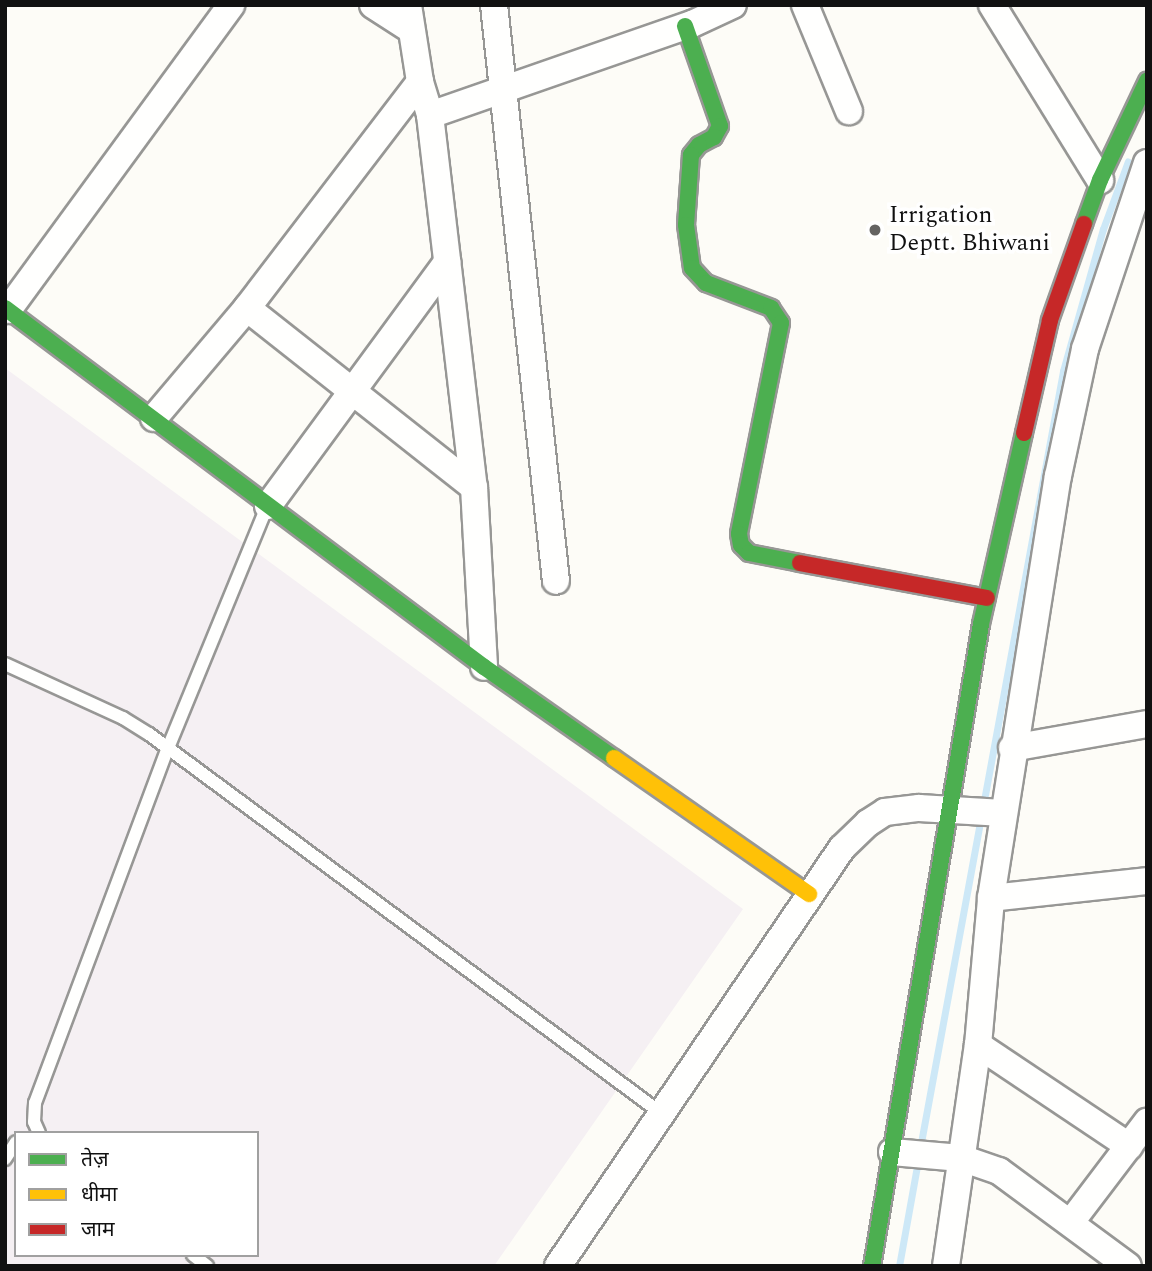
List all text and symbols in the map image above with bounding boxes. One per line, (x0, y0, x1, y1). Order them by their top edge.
place label: Irrigation Deptt. Bhiwani (889, 202, 1050, 258)
marker: Irrigation Deptt. Bhiwani (867, 222, 883, 238)
legend (14, 1131, 259, 1257)
text: तेज़ (81, 1144, 109, 1176)
text: धीमा (81, 1179, 117, 1211)
text: जाम (81, 1214, 115, 1246)

